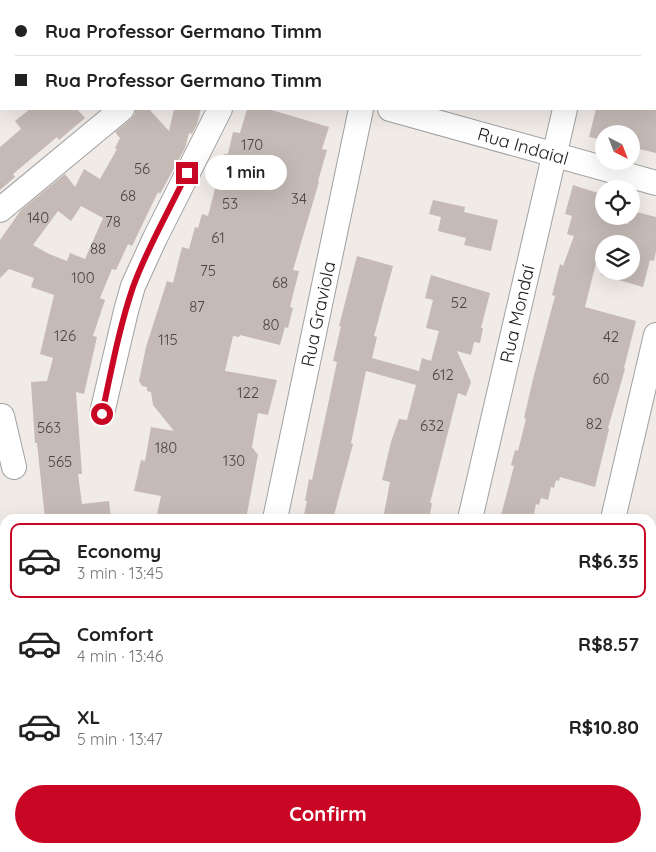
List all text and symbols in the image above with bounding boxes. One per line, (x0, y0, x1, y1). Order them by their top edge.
text: Rua Professor Germano Timm (45, 19, 322, 43)
text: Rua Professor Germano Timm (45, 68, 322, 92)
street label: Rua Indaial (475, 122, 571, 170)
north arrow (595, 125, 640, 170)
map controls (595, 125, 640, 280)
house number: 170 (241, 135, 263, 154)
callout: 1 min (204, 156, 287, 190)
house number: 56 (134, 159, 150, 178)
route end (176, 162, 198, 184)
text: 1 min (227, 162, 265, 182)
button: locate (595, 180, 640, 225)
house number: 68 (120, 186, 136, 205)
house number: 34 (291, 189, 307, 208)
house number: 53 (222, 194, 238, 213)
house number: 140 (27, 208, 49, 227)
house number: 78 (105, 212, 121, 231)
house number: 61 (211, 228, 225, 247)
button: layers (595, 235, 640, 280)
house number: 88 (90, 239, 106, 258)
street label: Rua Graviola (296, 259, 340, 369)
house number: 75 (200, 261, 216, 280)
street label: Rua Mondaí (495, 263, 539, 365)
house number: 100 (71, 268, 95, 287)
house number: 68 (272, 273, 288, 292)
house number: 52 (451, 293, 467, 312)
house number: 87 (189, 297, 205, 316)
house number: 80 (262, 315, 280, 334)
house number: 126 (54, 326, 76, 345)
house number: 42 (603, 327, 619, 346)
house number: 115 (158, 330, 178, 349)
house number: 612 (432, 365, 454, 384)
house number: 60 (593, 369, 610, 388)
house number: 122 (237, 383, 259, 402)
route start (91, 403, 113, 425)
house number: 82 (586, 414, 602, 433)
house number: 632 (420, 416, 444, 435)
house number: 563 (37, 418, 61, 437)
house number: 180 (155, 438, 177, 457)
house number: 130 (223, 451, 245, 470)
house number: 565 (48, 452, 72, 471)
icon: car (17, 538, 62, 583)
text: Economy (77, 539, 161, 563)
text: R$6.35 (578, 549, 639, 573)
text: 3 min · 13:45 (77, 563, 163, 583)
icon: car (17, 621, 62, 666)
text: Comfort (77, 622, 154, 646)
text: R$8.57 (578, 632, 639, 656)
text: 4 min · 13:46 (77, 646, 163, 666)
icon: car (17, 704, 62, 749)
text: XL (77, 705, 100, 729)
text: R$10.80 (569, 715, 639, 739)
text: 5 min · 13:47 (77, 729, 163, 749)
button: Confirm (15, 785, 641, 843)

